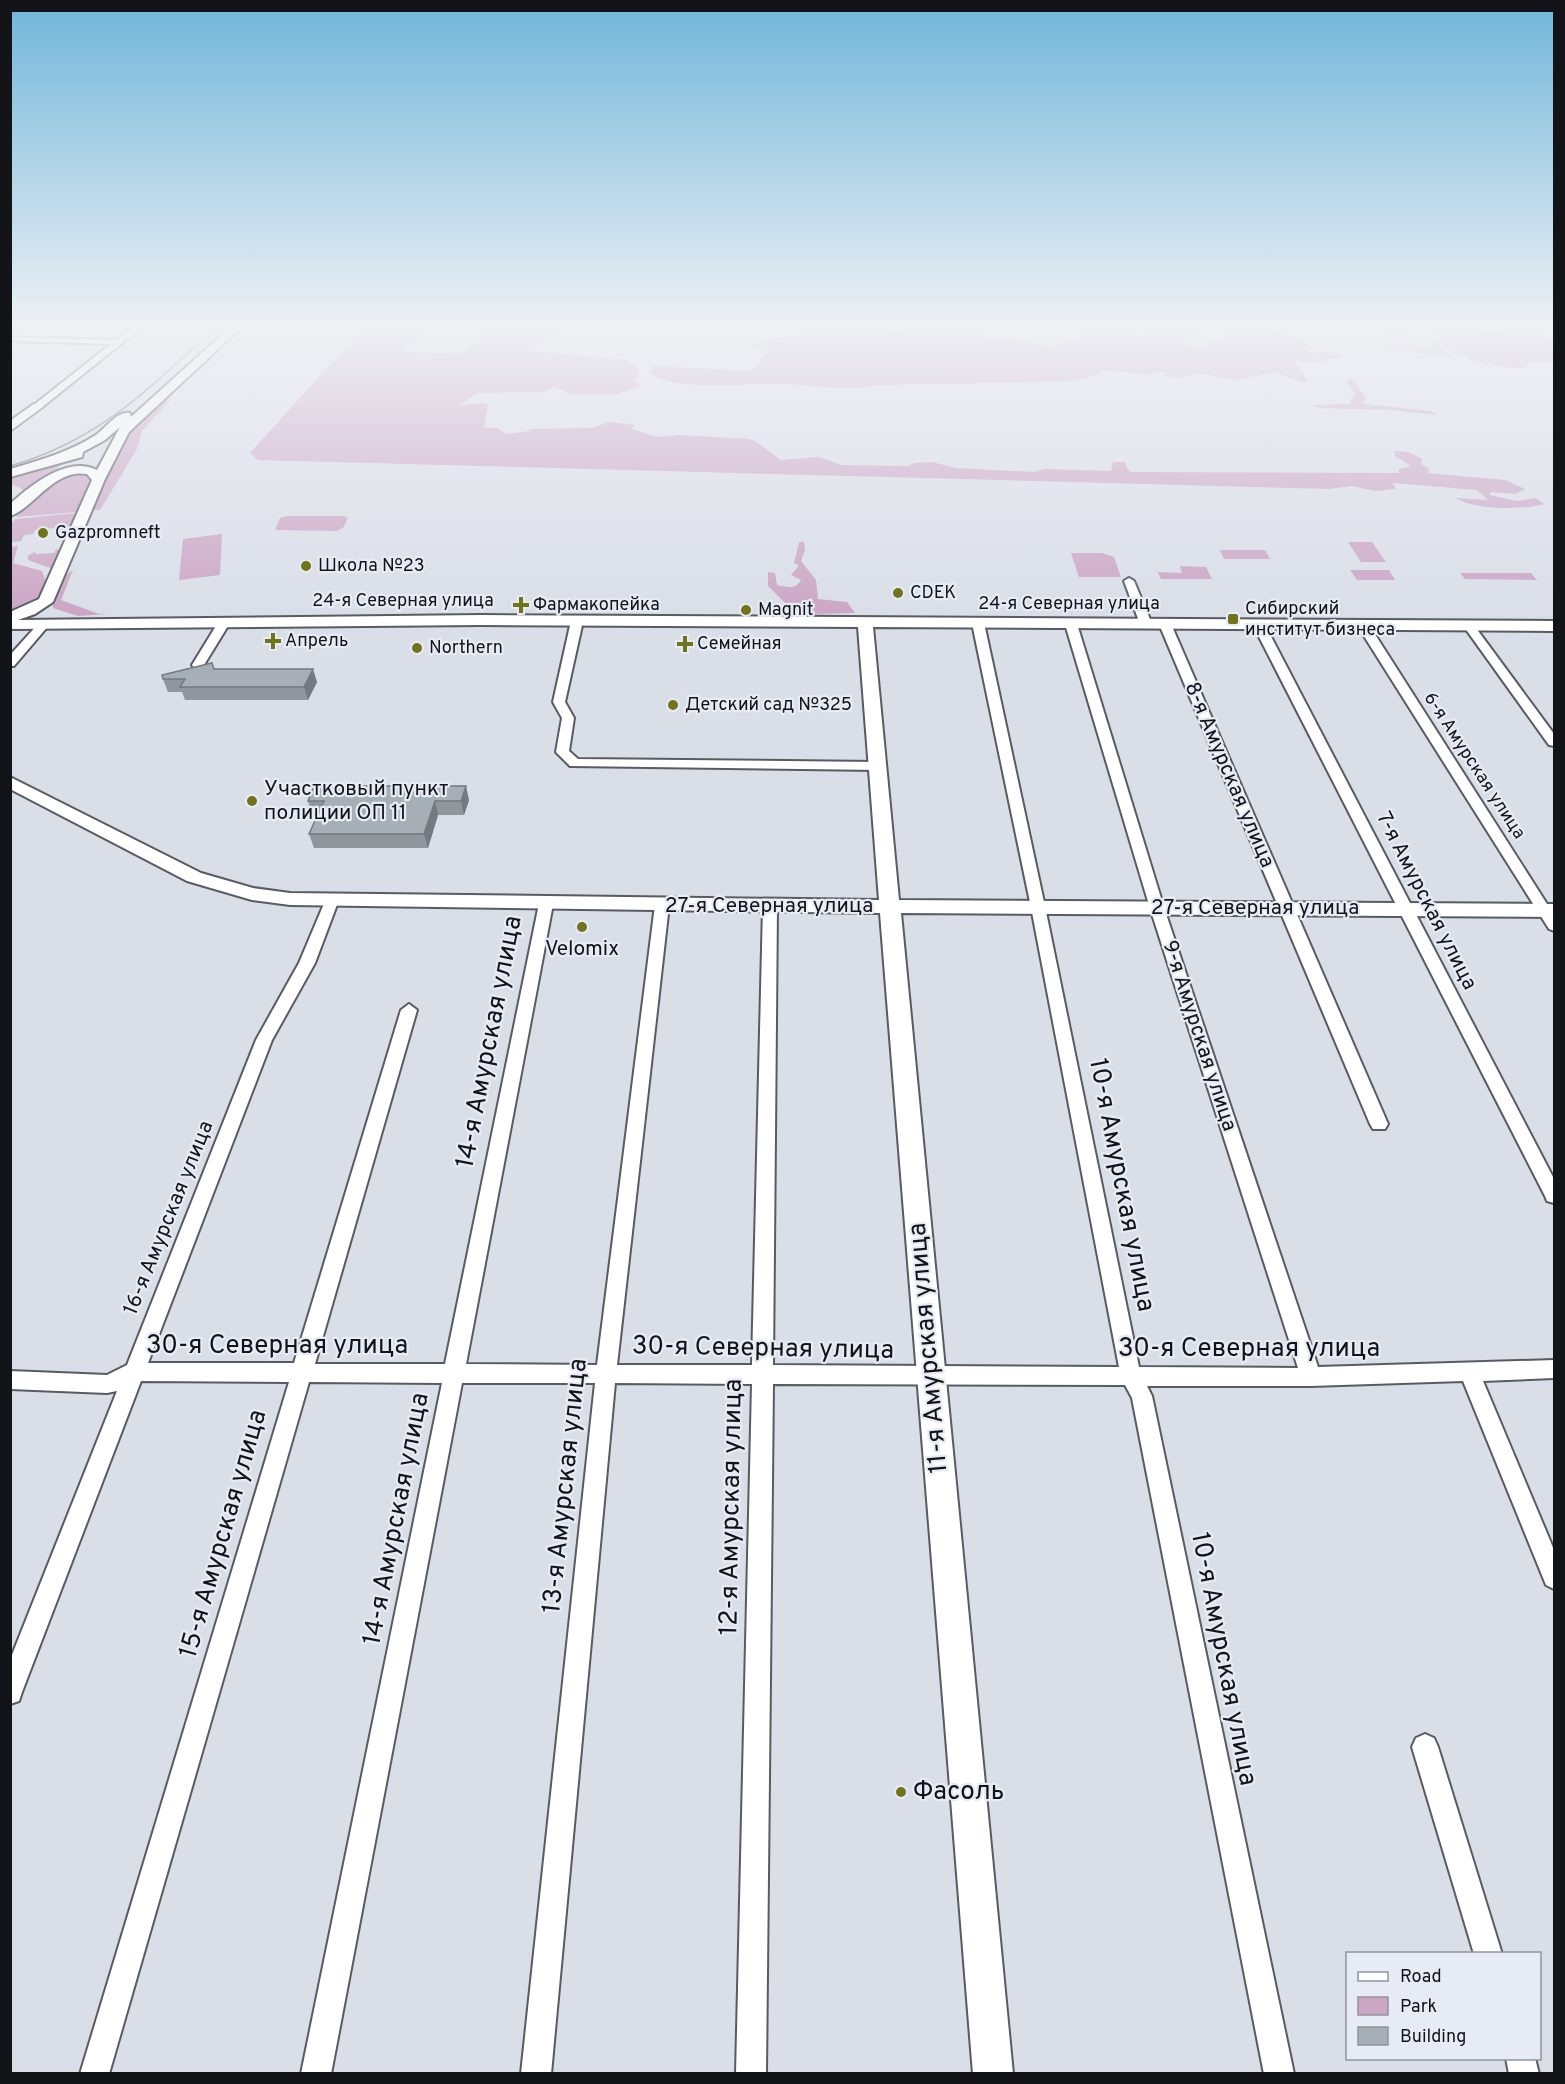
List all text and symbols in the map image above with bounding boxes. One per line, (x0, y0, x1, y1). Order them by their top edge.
place label: Gazpromneft (55, 522, 161, 545)
marker: Gazpromneft (36, 526, 50, 540)
place label: Школа №23 (318, 555, 425, 578)
marker: Школа №23 (299, 559, 313, 573)
place label: CDEK (910, 582, 956, 605)
marker: CDEK (891, 586, 905, 600)
street label: 24-я Северная улица (312, 590, 494, 613)
street label: 24-я Северная улица (978, 593, 1160, 616)
place label: Фармакопейка (533, 594, 660, 617)
marker: Фармакопейка (514, 598, 528, 612)
place label: Сибирский институт бизнеса (1245, 598, 1395, 642)
place label: Magnit (758, 599, 813, 622)
marker: Magnit (739, 603, 753, 617)
marker: Сибирский институт бизнеса (1226, 612, 1240, 626)
place label: Апрель (285, 630, 348, 653)
place label: Семейная (697, 633, 782, 656)
marker: Апрель (266, 634, 280, 648)
place label: Northern (429, 637, 503, 660)
marker: Семейная (678, 637, 692, 651)
marker: Northern (410, 641, 424, 655)
street label: 8-я Амурская улица (1178, 678, 1280, 872)
street label: 6-я Амурская улица (1418, 688, 1530, 844)
place label: Детский сад №325 (685, 694, 852, 717)
marker: Детский сад №325 (666, 698, 680, 712)
place label: Участковый пункт полиции ОП 11 (264, 776, 448, 827)
marker: Участковый пункт полиции ОП 11 (245, 794, 259, 808)
street label: 7-я Амурская улица (1369, 807, 1483, 995)
street label: 27-я Северная улица (665, 893, 873, 920)
street label: 27-я Северная улица (1151, 895, 1359, 922)
street label: 14-я Амурская улица (449, 913, 531, 1171)
marker: Velomix (575, 920, 589, 934)
place label: Velomix (545, 936, 619, 963)
street label: 9-я Амурская улица (1155, 937, 1243, 1135)
street label: 10-я Амурская улица (1080, 1056, 1162, 1314)
street label: 16-я Амурская улица (118, 1117, 220, 1319)
street label: 11-я Амурская улица (902, 1221, 956, 1475)
street label: 30-я Северная улица (146, 1330, 408, 1363)
street label: 30-я Северная улица (632, 1330, 894, 1368)
street label: 30-я Северная улица (1118, 1333, 1380, 1366)
street label: 13-я Амурская улица (536, 1357, 596, 1615)
street label: 12-я Амурская улица (713, 1378, 751, 1636)
street label: 14-я Амурская улица (356, 1390, 438, 1648)
street label: 15-я Амурская улица (173, 1406, 275, 1662)
street label: 10-я Амурская улица (1182, 1530, 1264, 1788)
place label: Фасоль (913, 1776, 1004, 1809)
marker: Фасоль (894, 1785, 908, 1799)
legend (1346, 1952, 1541, 2060)
text: Road (1400, 1966, 1442, 1989)
text: Park (1400, 1996, 1437, 2019)
text: Building (1400, 2026, 1466, 2049)

